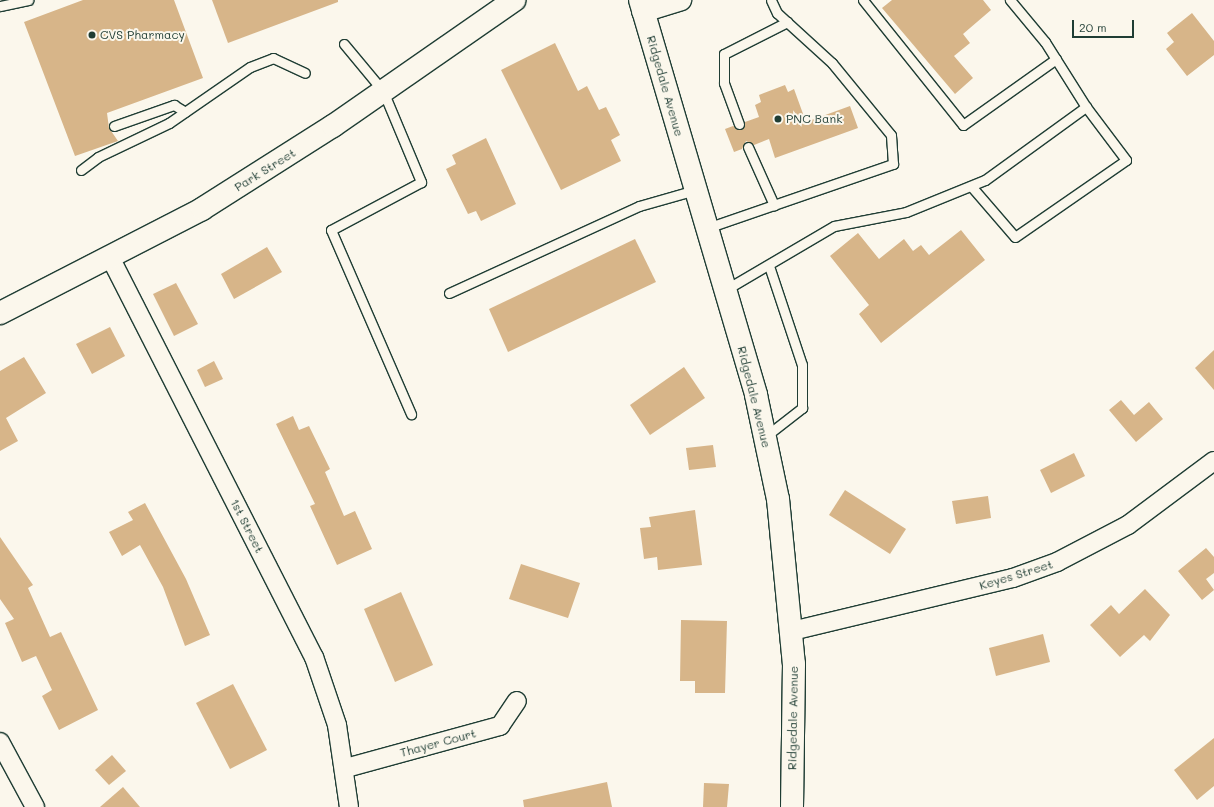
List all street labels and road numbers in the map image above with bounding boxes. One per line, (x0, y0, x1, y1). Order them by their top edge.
street label: Ridgedale Avenue (644, 34, 686, 138)
street label: Park Street (232, 146, 298, 194)
street label: Ridgedale Avenue (734, 345, 774, 449)
street label: 1st Street (227, 497, 267, 555)
street label: Keyes Street (977, 557, 1055, 593)
street label: Ridgedale Avenue (785, 666, 801, 770)
street label: Thayer Court (398, 726, 478, 760)

